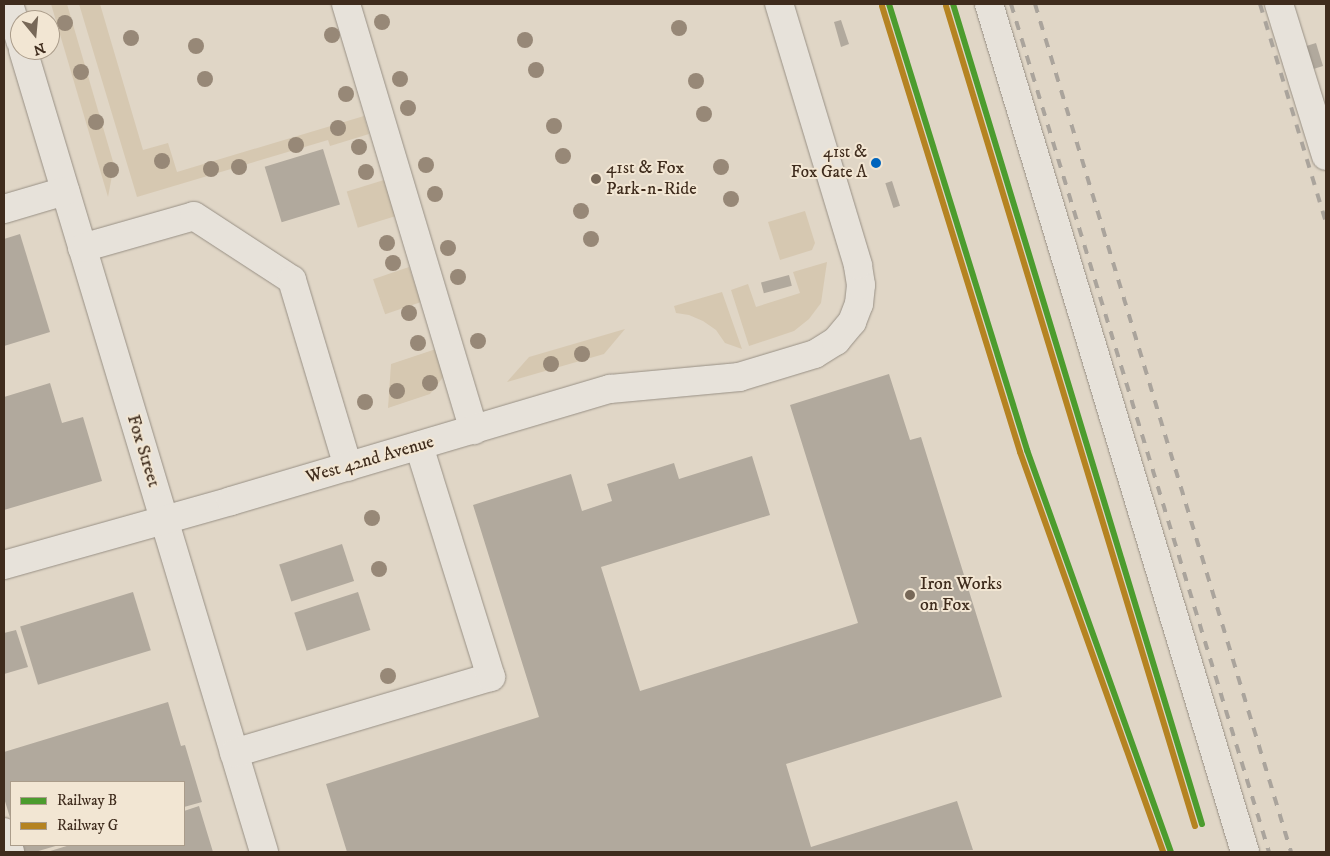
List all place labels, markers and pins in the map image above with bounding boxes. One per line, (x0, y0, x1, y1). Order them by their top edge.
place label: 41st & Fox Gate A (791, 143, 867, 183)
place label: 41st & Fox Park-n-Ride (606, 158, 697, 200)
marker: 41st & Fox Gate A (871, 158, 881, 168)
marker: 41st & Fox Park-n-Ride (590, 173, 602, 185)
place label: Iron Works on Fox (920, 574, 1002, 616)
marker: Iron Works on Fox (904, 589, 916, 601)

